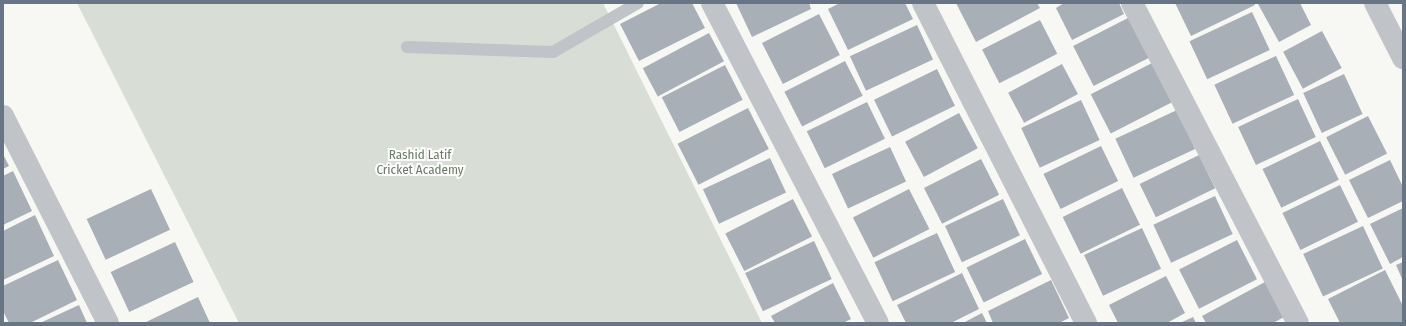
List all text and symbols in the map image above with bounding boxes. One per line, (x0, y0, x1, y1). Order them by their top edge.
park label: Rashid Latif Cricket Academy (376, 148, 464, 179)

